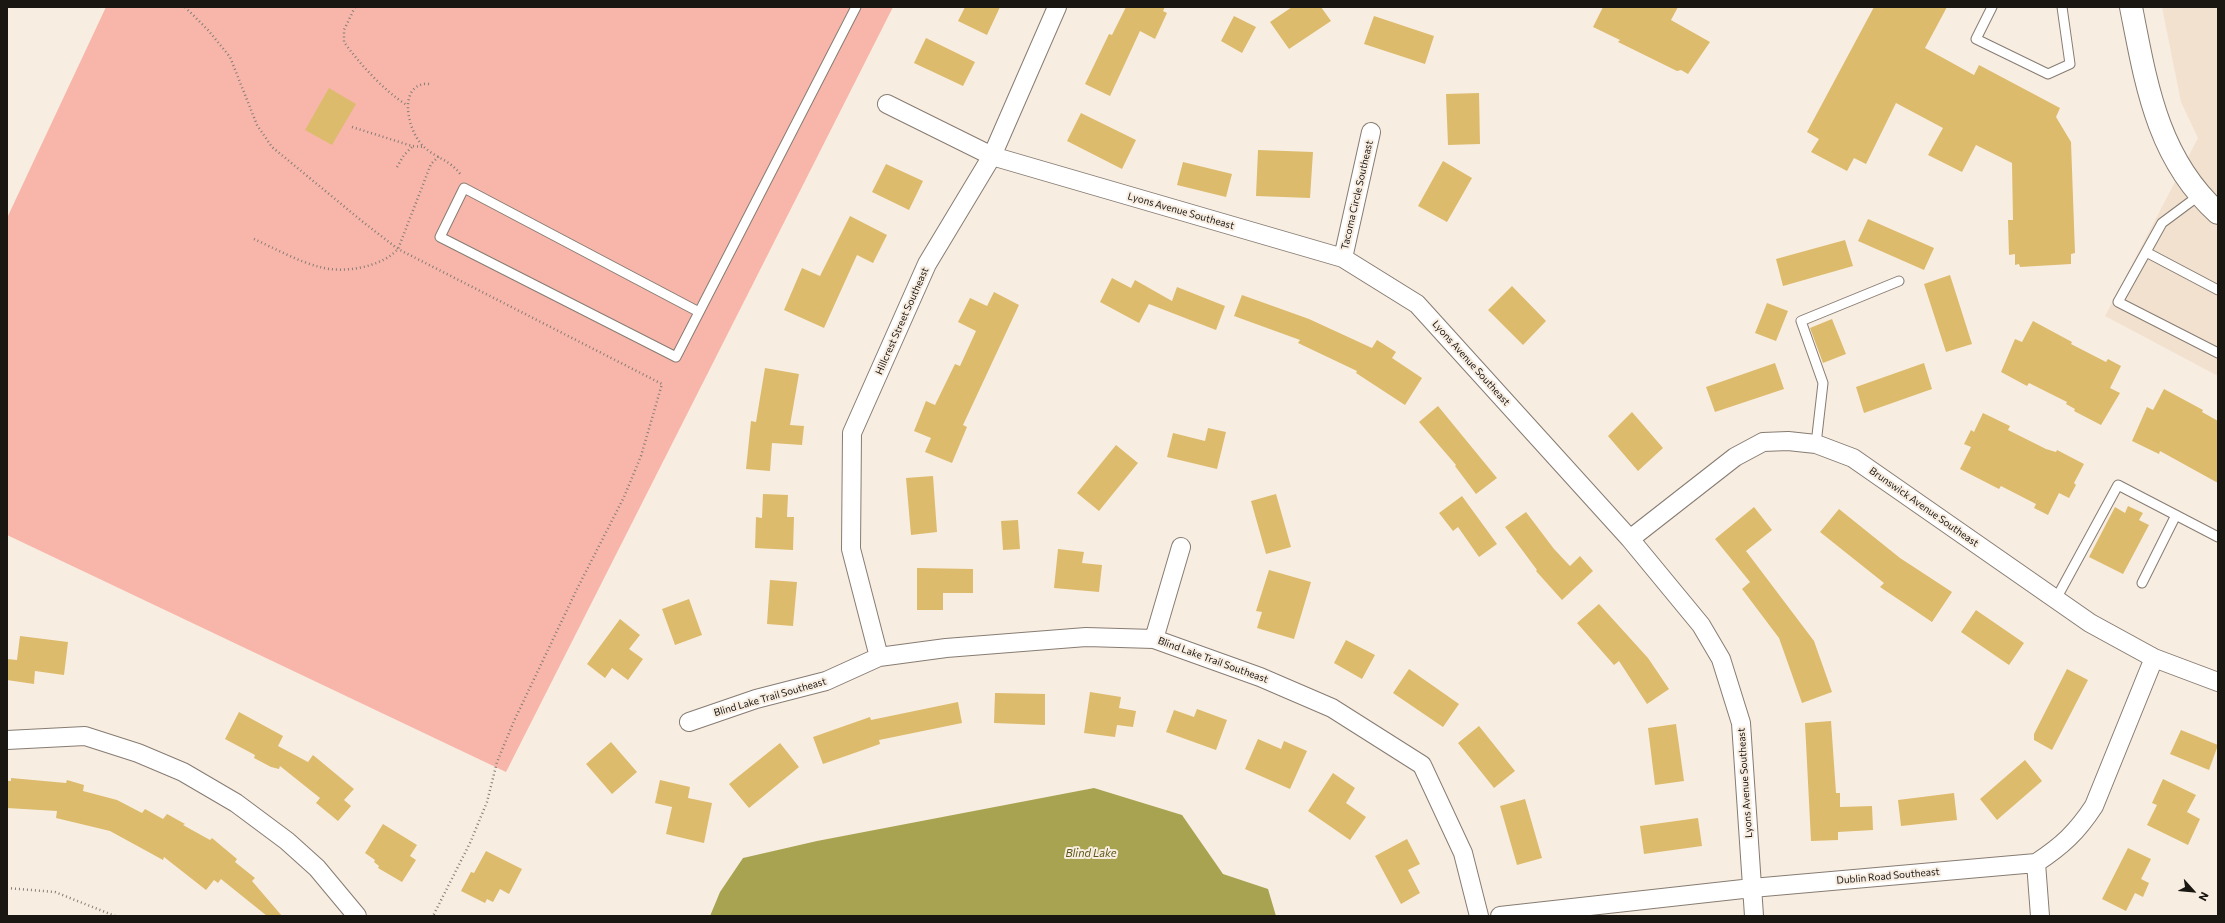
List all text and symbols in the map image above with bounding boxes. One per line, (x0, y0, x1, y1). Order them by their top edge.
street label: Tacoma Circle Southeast (1339, 139, 1375, 251)
street label: Lyons Avenue Southeast (1126, 190, 1236, 232)
street label: Hillcrest Street Southeast (873, 265, 931, 377)
street label: Lyons Avenue Southeast (1430, 318, 1512, 408)
street label: Brunswick Avenue Southeast (1867, 465, 1981, 549)
street label: Blind Lake Trail Southeast (1156, 634, 1270, 686)
street label: Blind Lake Trail Southeast (712, 675, 828, 719)
street label: Lyons Avenue Southeast (1735, 728, 1755, 838)
water label: Blind Lake (1065, 846, 1117, 860)
street label: Dublin Road Southeast (1836, 866, 1940, 886)
north arrow (2173, 871, 2213, 911)
text: N (2196, 890, 2212, 903)

